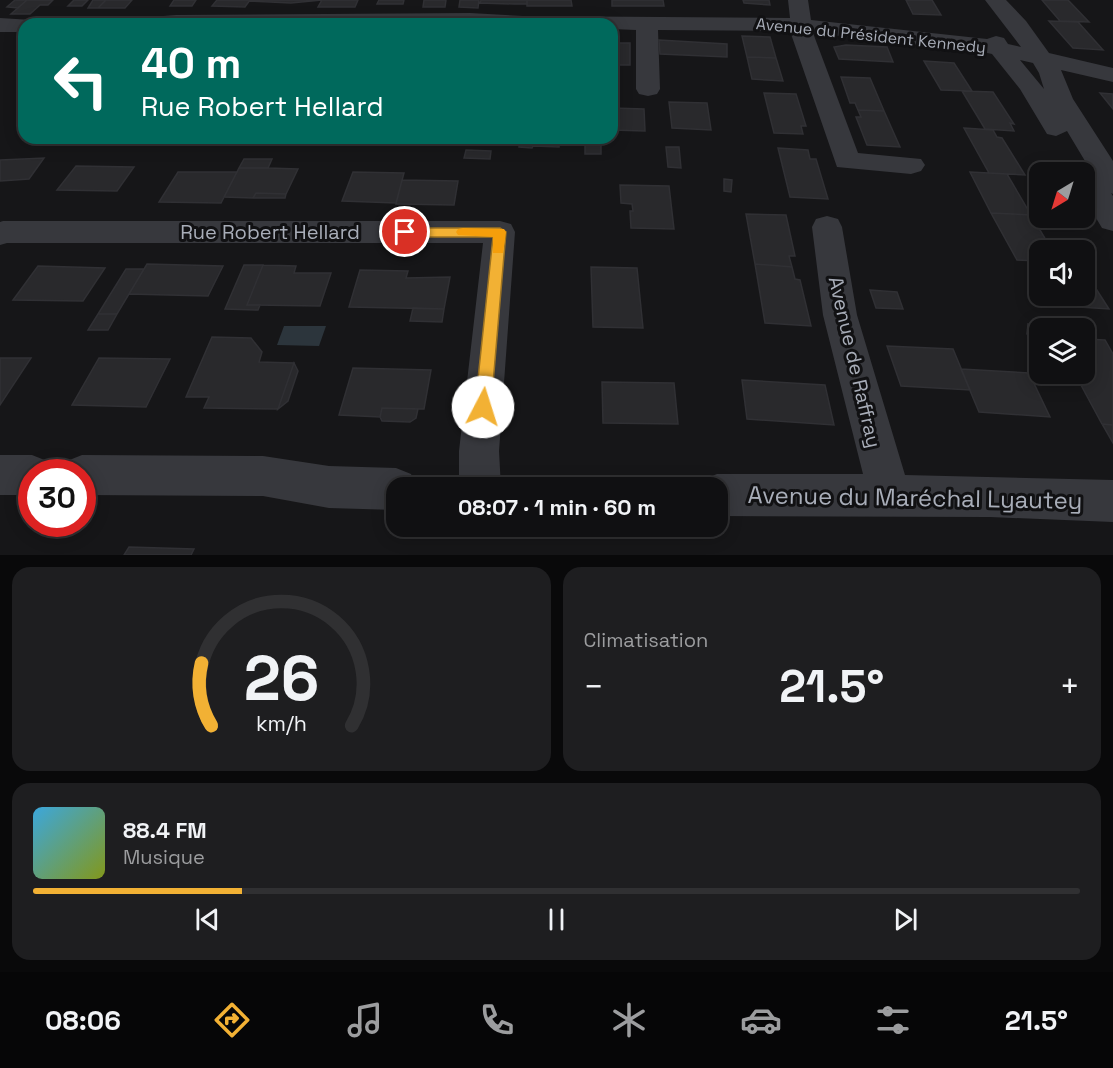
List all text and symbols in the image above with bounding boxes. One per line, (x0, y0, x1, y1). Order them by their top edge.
street label: Avenue du Président Kennedy (755, 13, 987, 58)
text: 40 m (141, 37, 241, 90)
icon: left (42, 42, 120, 120)
text: Rue Robert Hellard (141, 89, 384, 124)
north arrow (1029, 162, 1095, 228)
map controls (1029, 162, 1095, 384)
pin (379, 206, 430, 257)
icon: arrive (388, 215, 421, 248)
street label: Rue Robert Hellard (180, 219, 360, 245)
button: sound (1029, 240, 1095, 306)
street label: Avenue de Raffray (823, 274, 887, 450)
button: layers (1029, 318, 1095, 384)
position arrow (451, 375, 515, 439)
speed limit sign: 30 (18, 459, 96, 537)
street label: Avenue du Maréchal Lyautey (747, 479, 1083, 516)
text: 08:07 · 1 min · 60 m (458, 493, 656, 521)
text: Climatisation (584, 627, 708, 653)
text: 26 (243, 639, 319, 718)
text: 21.5° (779, 658, 884, 715)
text: − (584, 666, 604, 708)
text: + (1060, 666, 1080, 708)
text: km/h (256, 710, 307, 737)
text: 88.4 FM (123, 816, 207, 844)
text: Musique (123, 844, 205, 870)
icon: previous (191, 903, 224, 936)
icon: pause (540, 903, 573, 936)
icon: next (889, 903, 922, 936)
icon: directions (211, 999, 253, 1041)
icon: music (344, 999, 386, 1041)
icon: phone (476, 999, 518, 1041)
icon: climate (608, 999, 650, 1041)
icon: car (740, 999, 782, 1041)
icon: filters (872, 999, 914, 1041)
text: 08:06 (45, 1003, 121, 1038)
text: 21.5° (1005, 1003, 1068, 1038)

